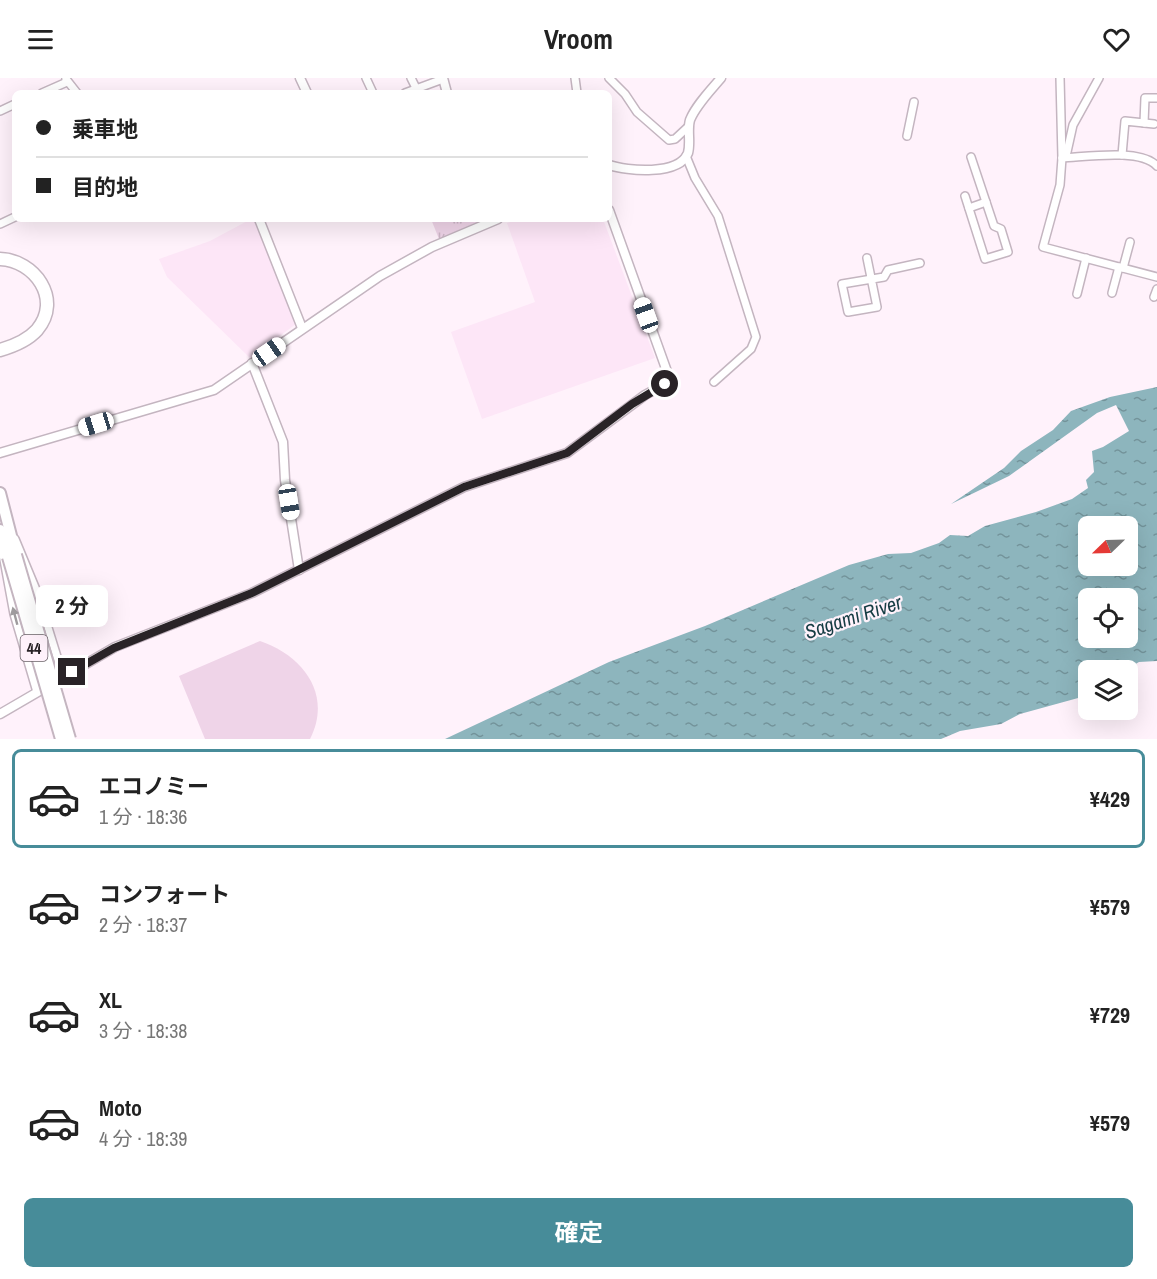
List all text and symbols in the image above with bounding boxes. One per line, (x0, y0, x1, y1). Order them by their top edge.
text: Vroom (544, 21, 613, 57)
icon: menu (24, 23, 57, 56)
icon: heart (1100, 23, 1133, 56)
text: 乗車地 (72, 114, 138, 144)
text: 目的地 (72, 172, 138, 202)
car (631, 295, 661, 335)
car (249, 334, 289, 370)
route start (651, 370, 678, 397)
car (76, 410, 116, 438)
car (277, 483, 301, 521)
north arrow (1078, 516, 1138, 576)
map controls (1078, 516, 1138, 720)
callout: 2 分 (36, 585, 108, 627)
water label: Sagami River (801, 588, 905, 645)
button: locate (1078, 588, 1138, 648)
text: 2 分 (55, 592, 89, 619)
one-way arrow (10, 606, 19, 624)
road number: 44 (20, 635, 48, 661)
route end (58, 658, 85, 685)
button: layers (1078, 660, 1138, 720)
text: エコノミー (99, 771, 209, 801)
icon: car (27, 772, 81, 826)
text: ¥429 (1090, 784, 1130, 814)
text: 1 分 · 18:36 (99, 803, 187, 830)
text: コンフォート (99, 879, 230, 909)
icon: car (27, 880, 81, 934)
text: ¥579 (1090, 892, 1130, 922)
text: 2 分 · 18:37 (99, 911, 187, 938)
text: XL (99, 985, 122, 1015)
icon: car (27, 988, 81, 1042)
text: ¥729 (1090, 1000, 1130, 1030)
text: 3 分 · 18:38 (99, 1017, 187, 1044)
text: Moto (99, 1093, 142, 1123)
icon: car (27, 1096, 81, 1150)
text: ¥579 (1090, 1108, 1130, 1138)
text: 4 分 · 18:39 (99, 1125, 187, 1152)
button: 確定 (24, 1198, 1133, 1267)

